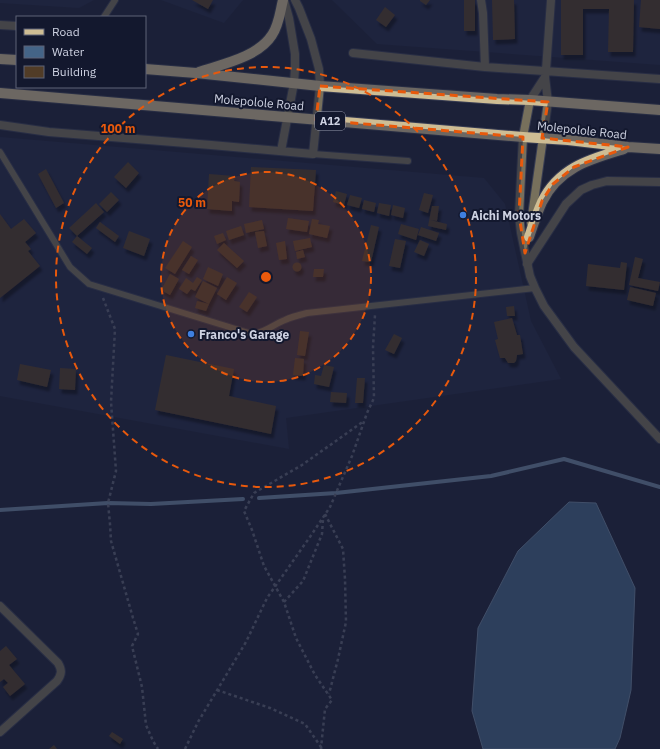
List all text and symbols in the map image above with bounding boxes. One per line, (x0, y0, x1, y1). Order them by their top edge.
legend (16, 16, 146, 88)
text: Road (52, 24, 80, 39)
text: Water (52, 44, 85, 59)
text: Building (52, 64, 97, 79)
street label: Molepolole Road (213, 91, 305, 113)
road number: A12 (315, 112, 345, 130)
street label: Molepolole Road (536, 118, 628, 142)
text: 100 m (100, 121, 136, 136)
text: 50 m (178, 195, 206, 210)
place label: Aichi Motors (471, 208, 541, 223)
marker: Aichi Motors (458, 210, 468, 220)
centre of rings (259, 270, 273, 284)
place label: Franco's Garage (199, 327, 290, 342)
marker: Franco's Garage (186, 329, 196, 339)

